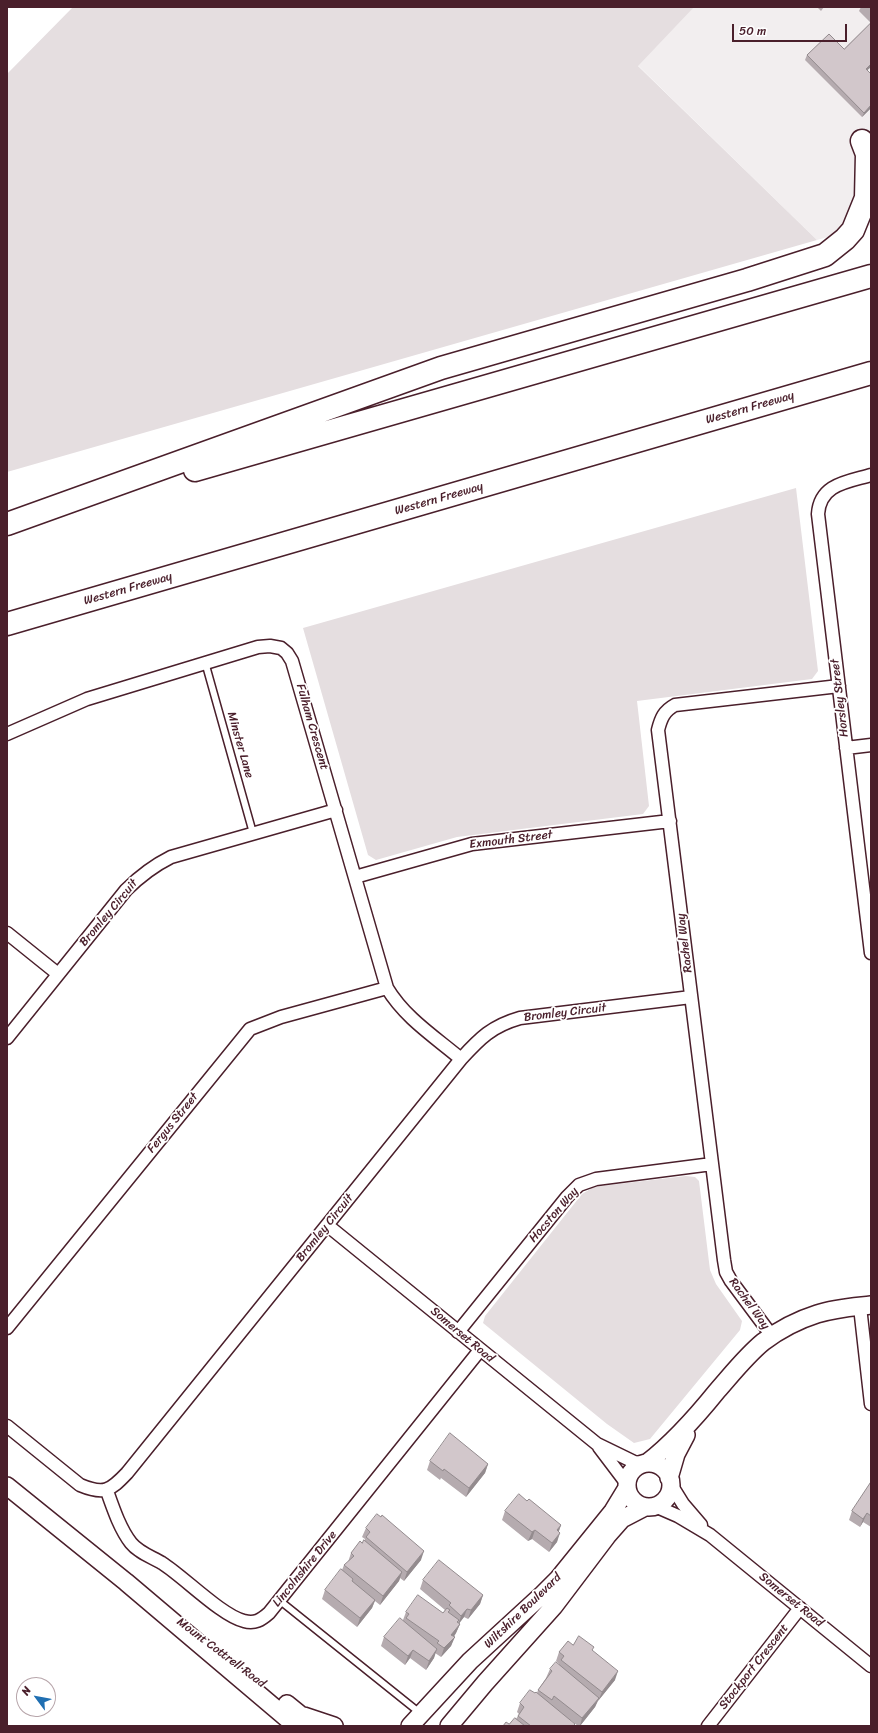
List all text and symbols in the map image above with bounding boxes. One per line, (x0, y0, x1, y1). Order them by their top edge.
scale bar (734, 16, 849, 42)
text: 50 m (739, 20, 766, 42)
street label: Western Freeway (704, 389, 796, 427)
street label: Western Freeway (393, 480, 485, 518)
street label: Western Freeway (82, 570, 174, 608)
street label: Horsley Street (828, 658, 852, 738)
street label: Fulham Crescent (293, 682, 331, 772)
street label: Minster Lane (224, 710, 256, 780)
street label: Exmouth Street (469, 828, 553, 852)
street label: Bromley Circuit (77, 877, 141, 949)
street label: Rachel Way (674, 912, 696, 974)
street label: Bromley Circuit (523, 1001, 607, 1025)
street label: Fergus Street (144, 1090, 202, 1156)
street label: Hocston Way (526, 1185, 582, 1245)
street label: Bromley Circuit (293, 1191, 357, 1265)
street label: Rachel Way (726, 1276, 772, 1332)
street label: Somerset Road (427, 1304, 497, 1366)
street label: Lincolnshire Drive (270, 1528, 340, 1610)
street label: Wiltshire Boulevard (481, 1570, 565, 1652)
street label: Somerset Road (756, 1570, 826, 1630)
street label: Mount Cottrell Road (174, 1615, 268, 1691)
street label: Stockport Crescent (716, 1621, 792, 1713)
north arrow (16, 1677, 56, 1717)
text: N (16, 1683, 36, 1699)

